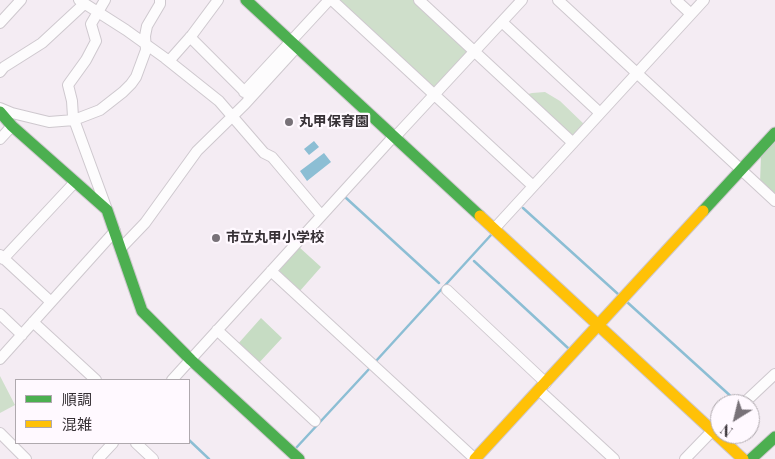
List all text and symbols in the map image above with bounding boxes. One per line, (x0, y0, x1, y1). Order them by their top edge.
place label: 丸甲保育園 (299, 114, 369, 130)
marker: 丸甲保育園 (283, 116, 295, 128)
place label: 市立丸甲小学校 (226, 230, 324, 246)
marker: 市立丸甲小学校 (210, 232, 222, 244)
legend (15, 379, 190, 444)
text: 順調 (62, 389, 92, 409)
north arrow (710, 394, 760, 444)
text: 混雑 (62, 414, 92, 434)
text: N (717, 420, 736, 441)

